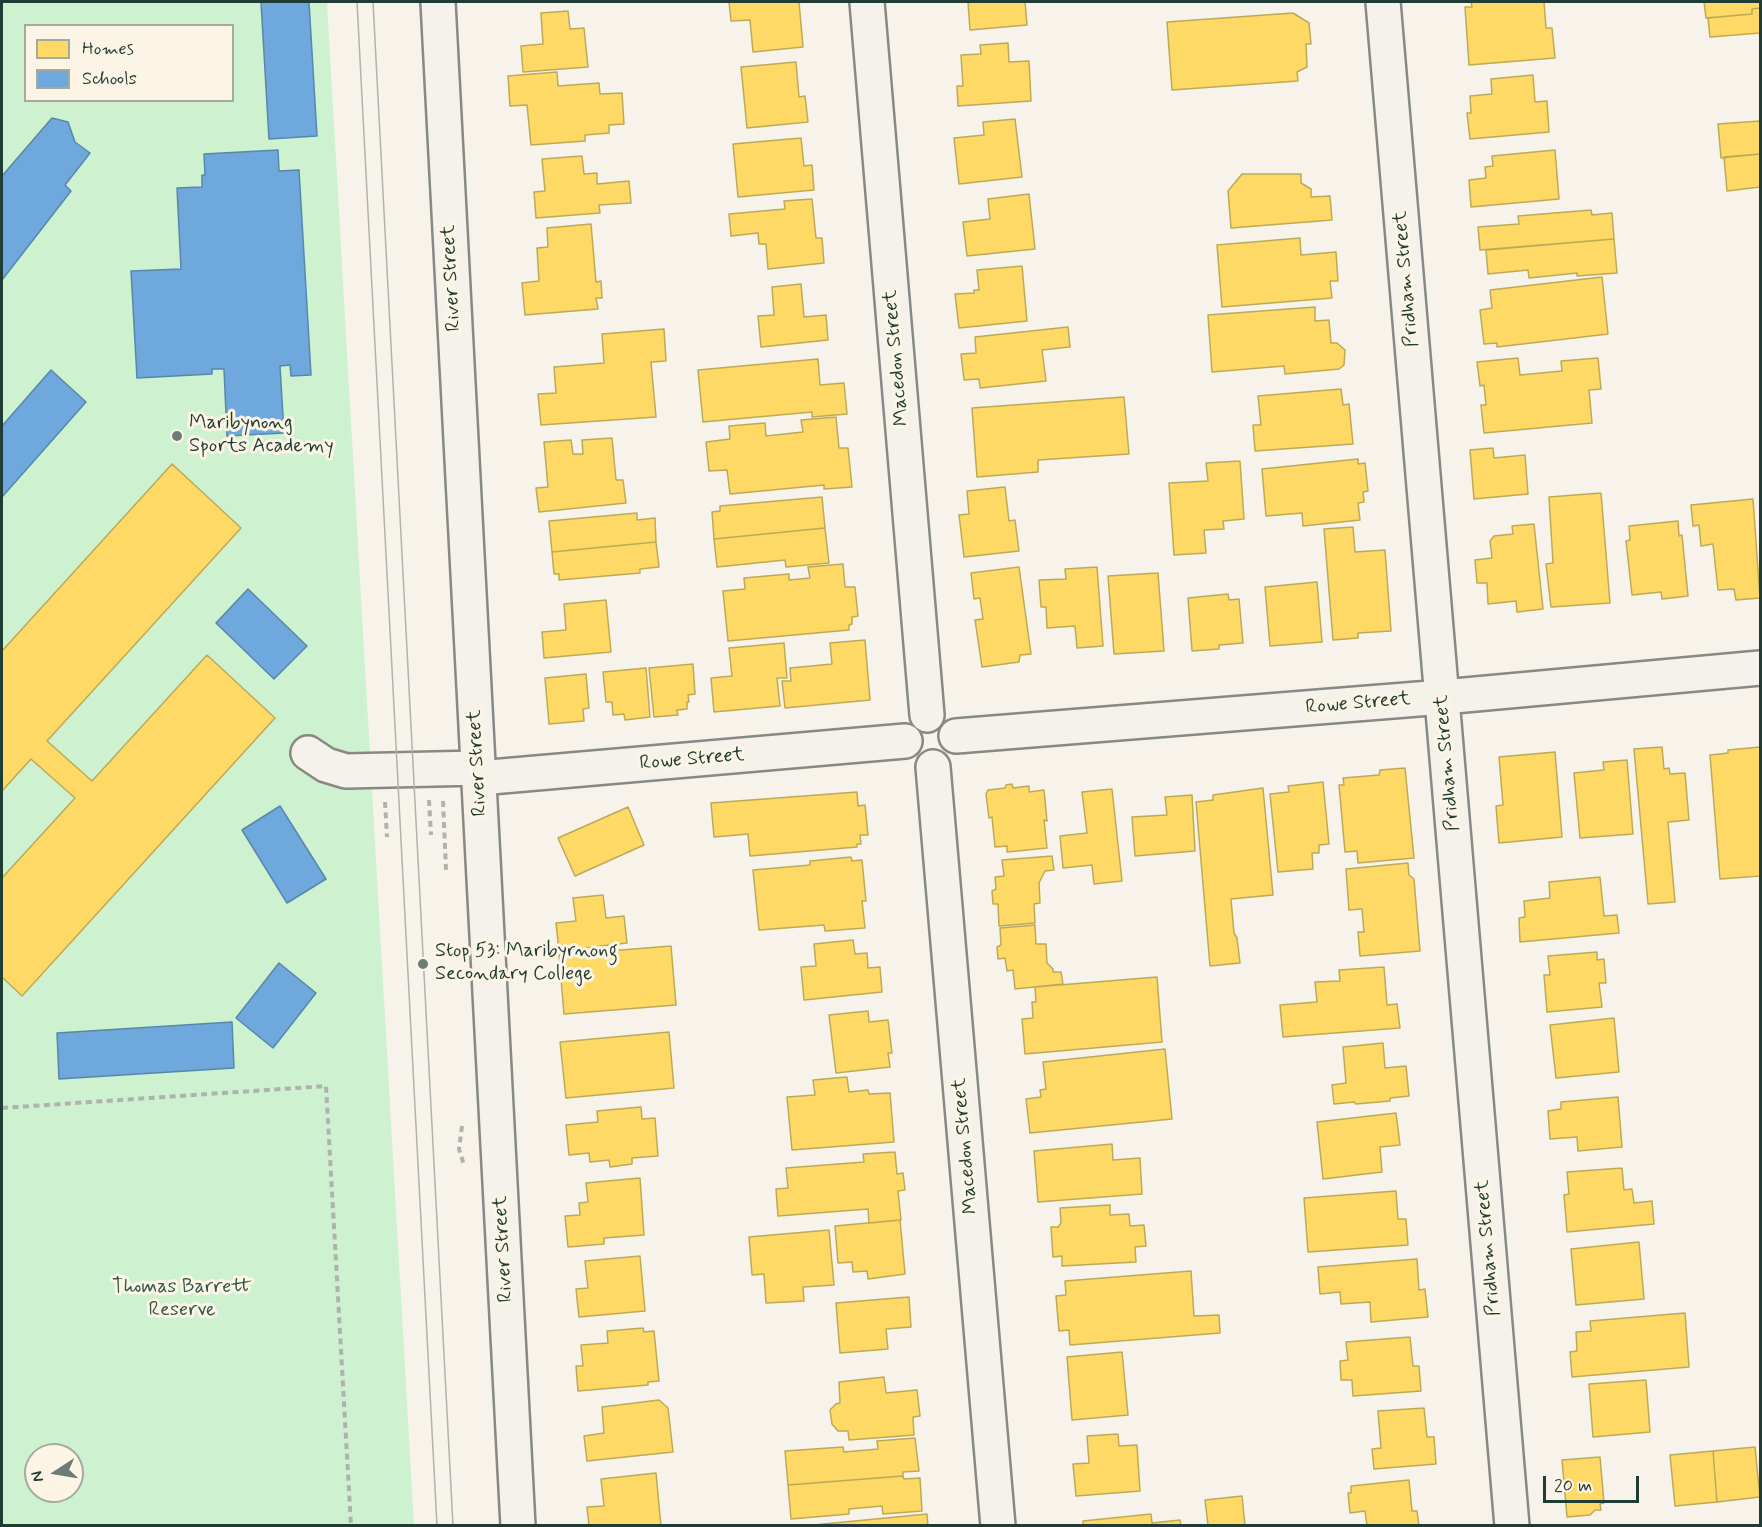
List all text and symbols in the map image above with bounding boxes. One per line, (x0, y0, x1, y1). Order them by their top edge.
legend (24, 24, 234, 102)
text: Homes (82, 37, 134, 61)
text: Schools (82, 67, 137, 91)
street label: Pridham Street (1389, 210, 1425, 348)
street label: River Street (437, 224, 467, 332)
street label: Macedon Street (879, 289, 915, 427)
place label: Maribynong Sports Academy (189, 412, 334, 459)
marker: Maribynong Sports Academy (170, 429, 184, 443)
street label: Rowe Street (1305, 687, 1411, 721)
street label: Pridham Street (1430, 694, 1466, 832)
street label: River Street (463, 709, 493, 817)
street label: Rowe Street (639, 743, 745, 777)
place label: Stop 53: Maribyrnong Secondary College (435, 940, 618, 987)
marker: Stop 53: Maribyrnong Secondary College (416, 957, 430, 971)
street label: Macedon Street (948, 1077, 984, 1215)
street label: Pridham Street (1471, 1179, 1507, 1317)
street label: River Street (489, 1195, 519, 1303)
park label: Thomas Barrett Reserve (112, 1276, 252, 1323)
north arrow (24, 1443, 84, 1503)
scale bar (1546, 1464, 1642, 1502)
text: N (26, 1469, 49, 1484)
text: 20 m (1554, 1474, 1592, 1498)

